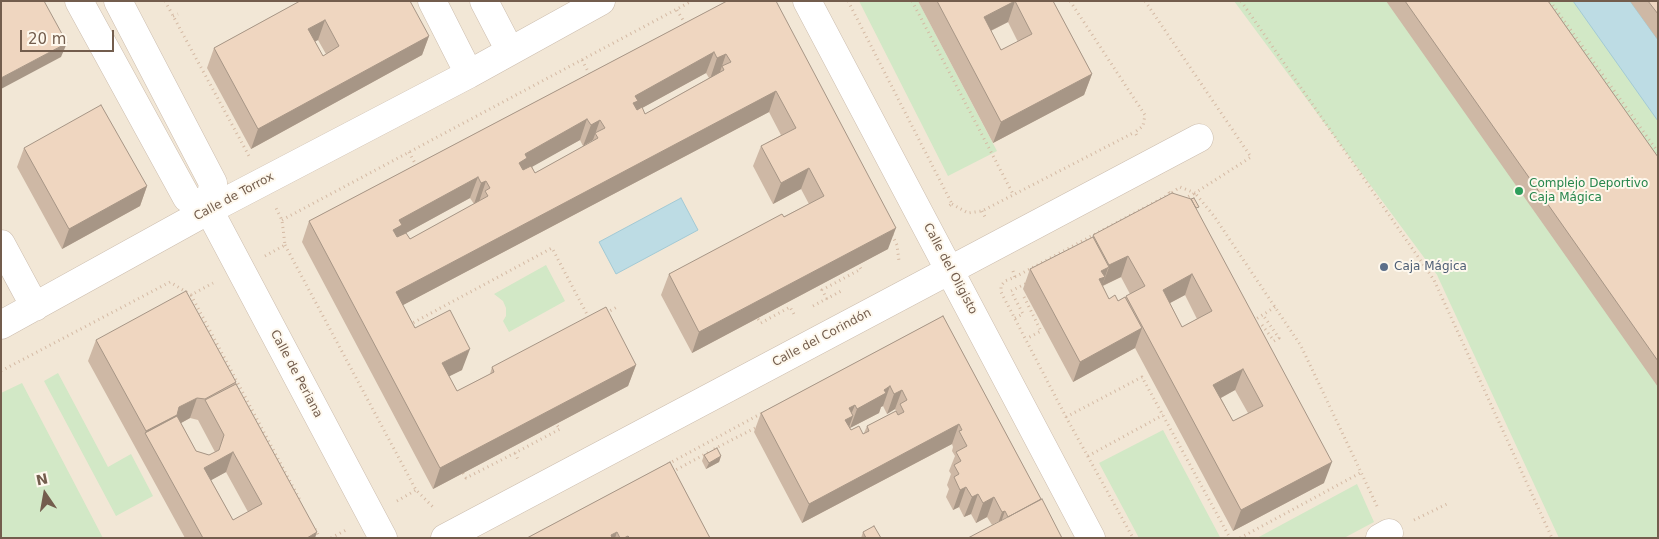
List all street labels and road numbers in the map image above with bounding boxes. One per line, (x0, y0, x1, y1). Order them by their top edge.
street label: Calle de Torrox (192, 170, 276, 224)
street label: Calle del Oligisto (920, 221, 980, 317)
street label: Calle del Corindón (770, 306, 874, 370)
street label: Calle de Periana (267, 328, 325, 420)

